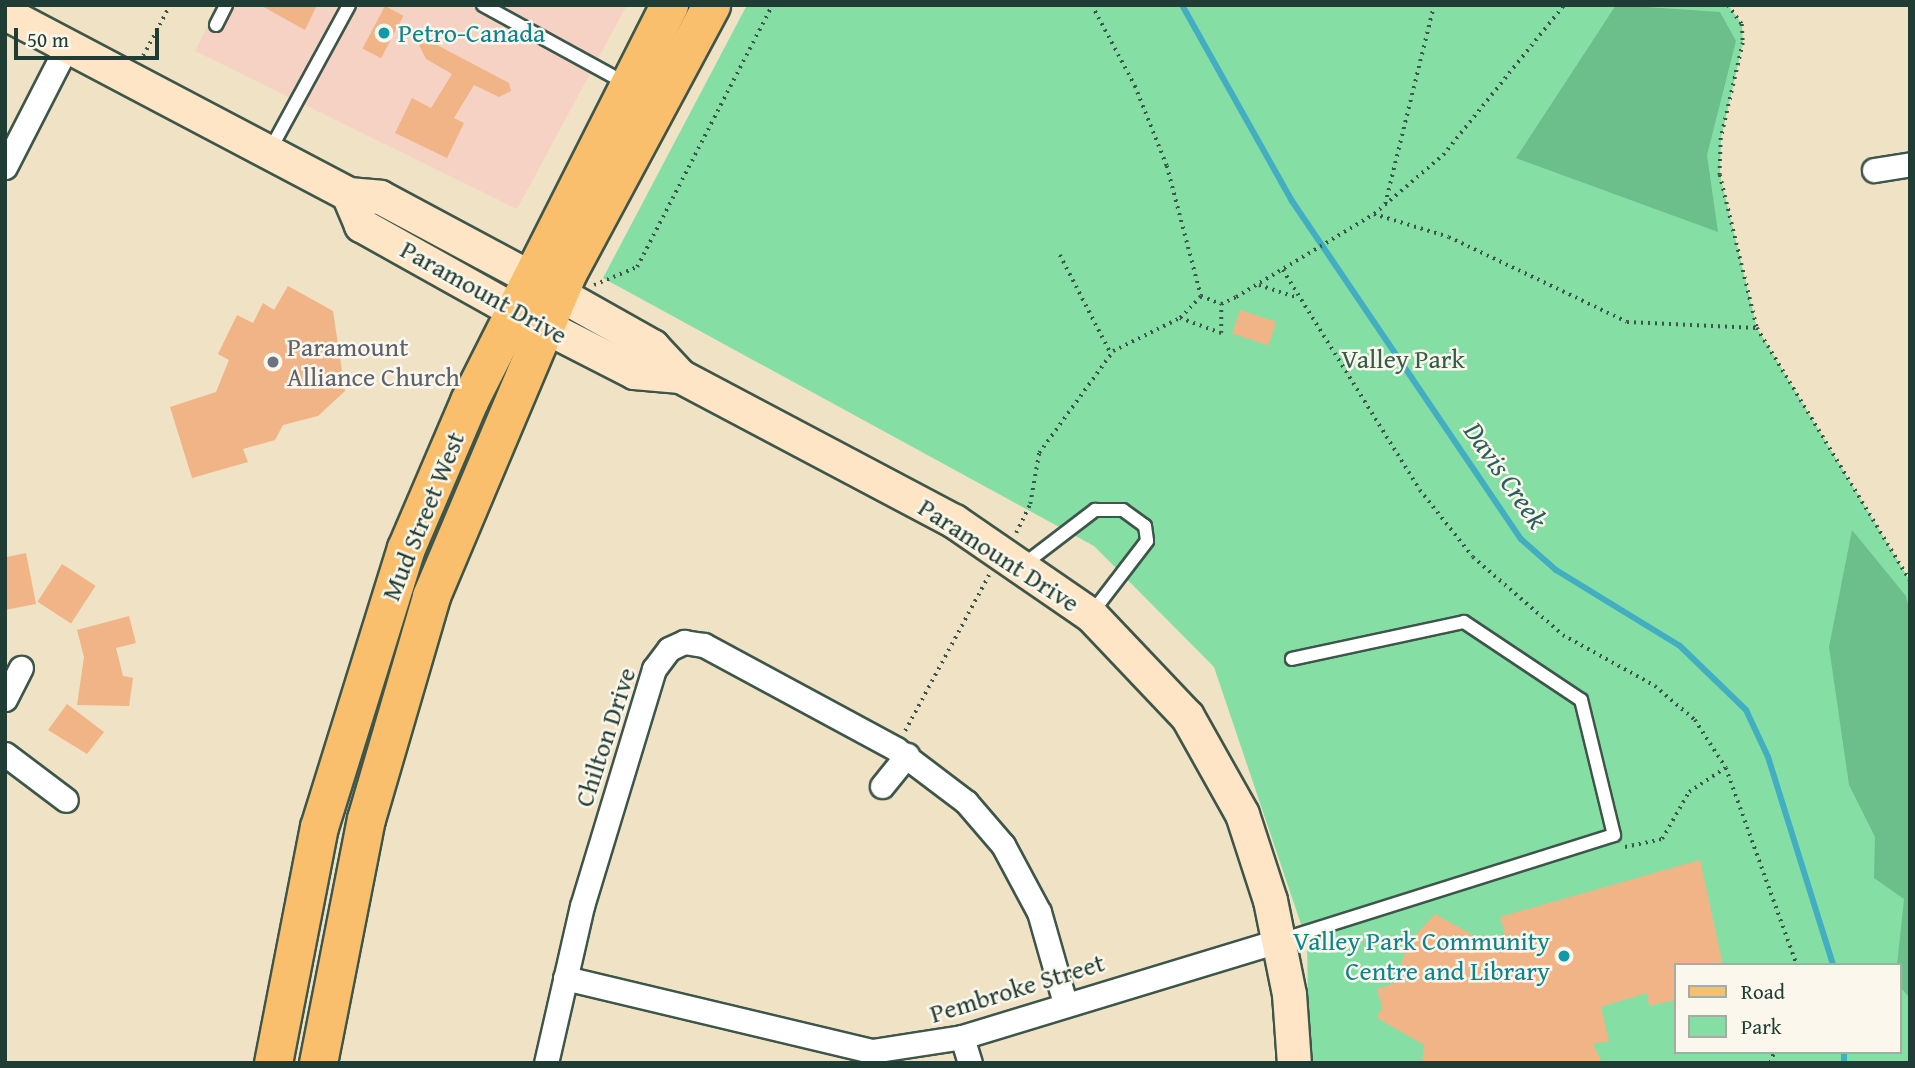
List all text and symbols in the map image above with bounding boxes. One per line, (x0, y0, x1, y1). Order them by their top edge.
scale bar (18, 14, 163, 58)
place label: Petro-Canada (398, 17, 545, 49)
text: 50 m (27, 24, 69, 55)
marker: Petro-Canada (376, 25, 392, 41)
street label: Paramount Drive (395, 233, 573, 351)
place label: Paramount Alliance Church (287, 331, 460, 392)
park label: Valley Park (1341, 343, 1465, 375)
marker: Paramount Alliance Church (265, 354, 281, 370)
water label: Davis Creek (1457, 415, 1555, 535)
street label: Mud Street West (375, 427, 471, 605)
street label: Paramount Drive (913, 491, 1085, 619)
street label: Chilton Drive (568, 663, 642, 811)
place label: Valley Park Community Centre and Library (1293, 925, 1550, 986)
street label: Pembroke Street (926, 947, 1108, 1029)
marker: Valley Park Community Centre and Library (1556, 948, 1572, 964)
legend (1674, 963, 1901, 1054)
text: Road (1741, 976, 1785, 1007)
text: Park (1741, 1011, 1782, 1042)

